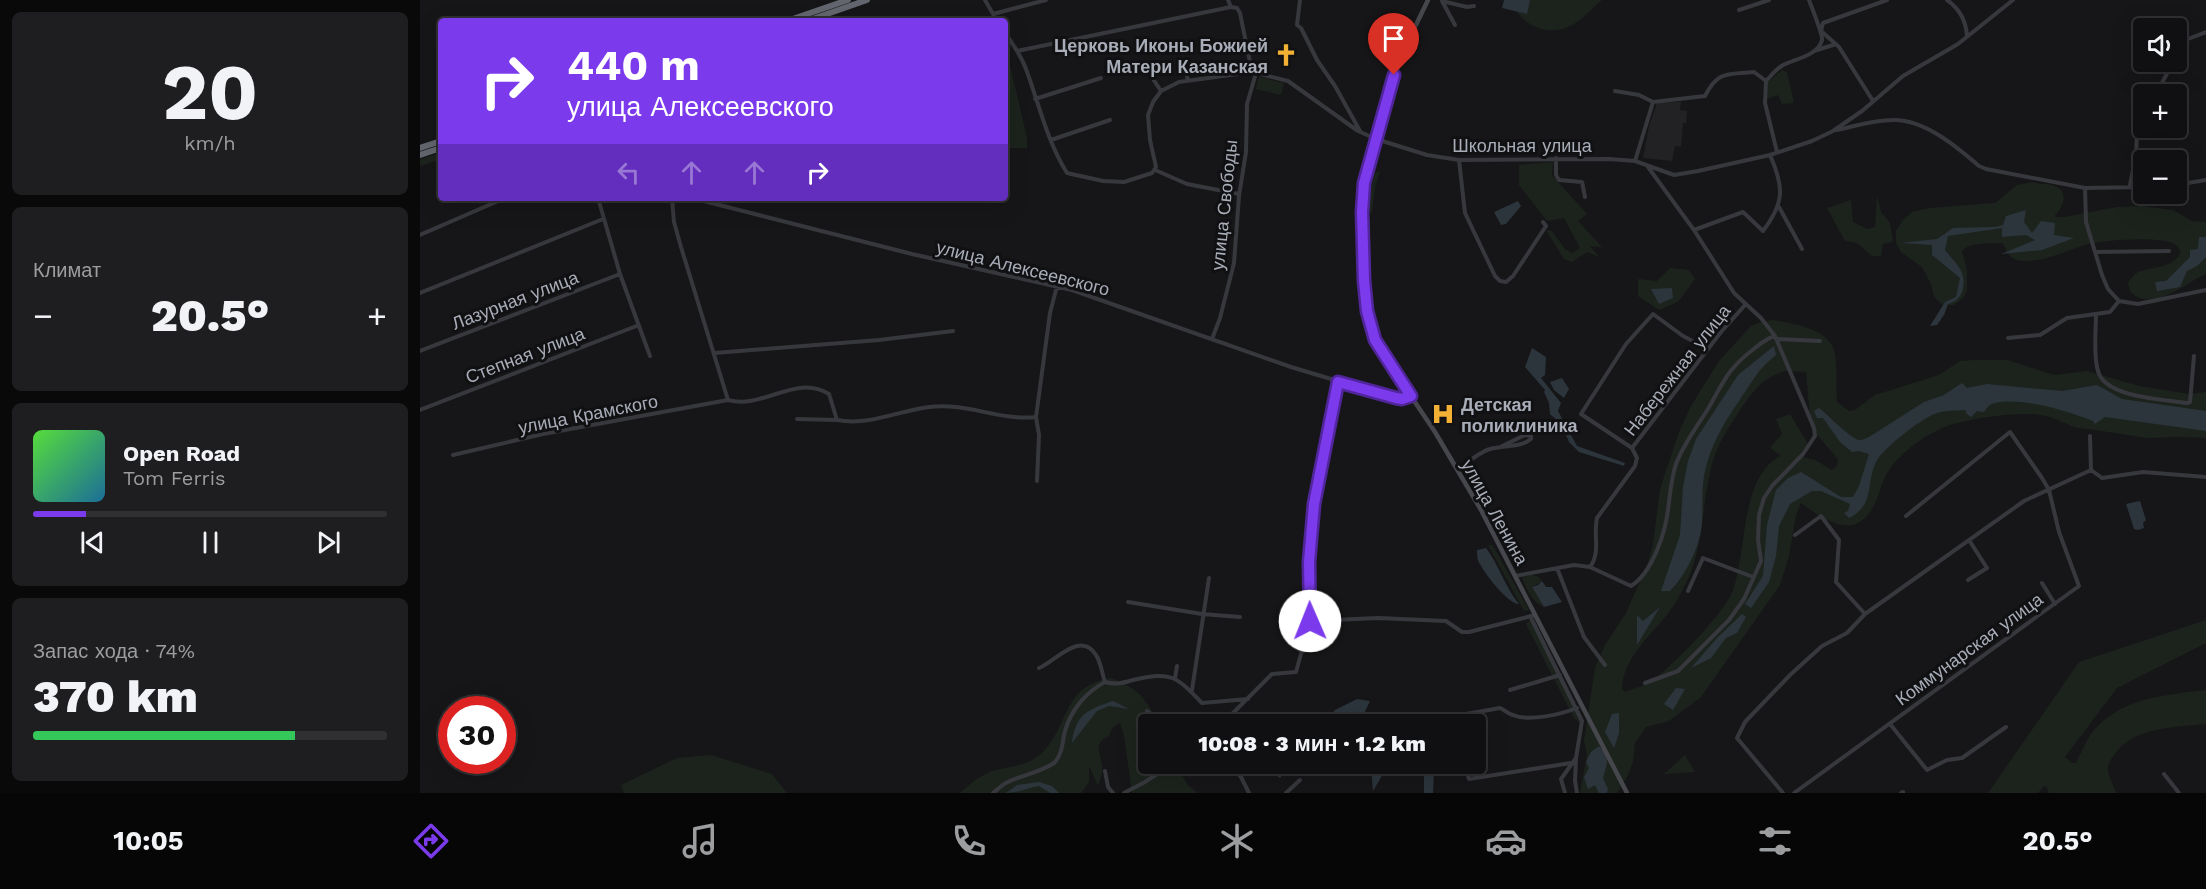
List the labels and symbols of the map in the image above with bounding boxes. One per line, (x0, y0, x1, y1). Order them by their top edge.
pin (1368, 13, 1419, 75)
place label: Церковь Иконы Божией Матери Казанская (1054, 35, 1268, 77)
church icon: Церковь Иконы Божией Матери Казанская (1273, 42, 1299, 68)
street label: Школьная улица (1452, 135, 1593, 156)
street label: улица Свободы (1207, 139, 1241, 271)
street label: улица Алексеевского (934, 236, 1112, 300)
street label: Лазурная улица (449, 266, 582, 334)
street label: Набережная улица (1619, 300, 1735, 440)
street label: Степная улица (462, 322, 589, 387)
street label: улица Крамского (516, 390, 660, 438)
place label: Детская поликлиника (1461, 394, 1579, 436)
hospital icon: Детская поликлиника (1430, 401, 1456, 427)
street label: улица Ленина (1457, 456, 1533, 569)
street label: Коммунарская улица (1891, 588, 2048, 710)
position arrow (1278, 589, 1342, 653)
speed limit sign: 30 (438, 696, 516, 774)

